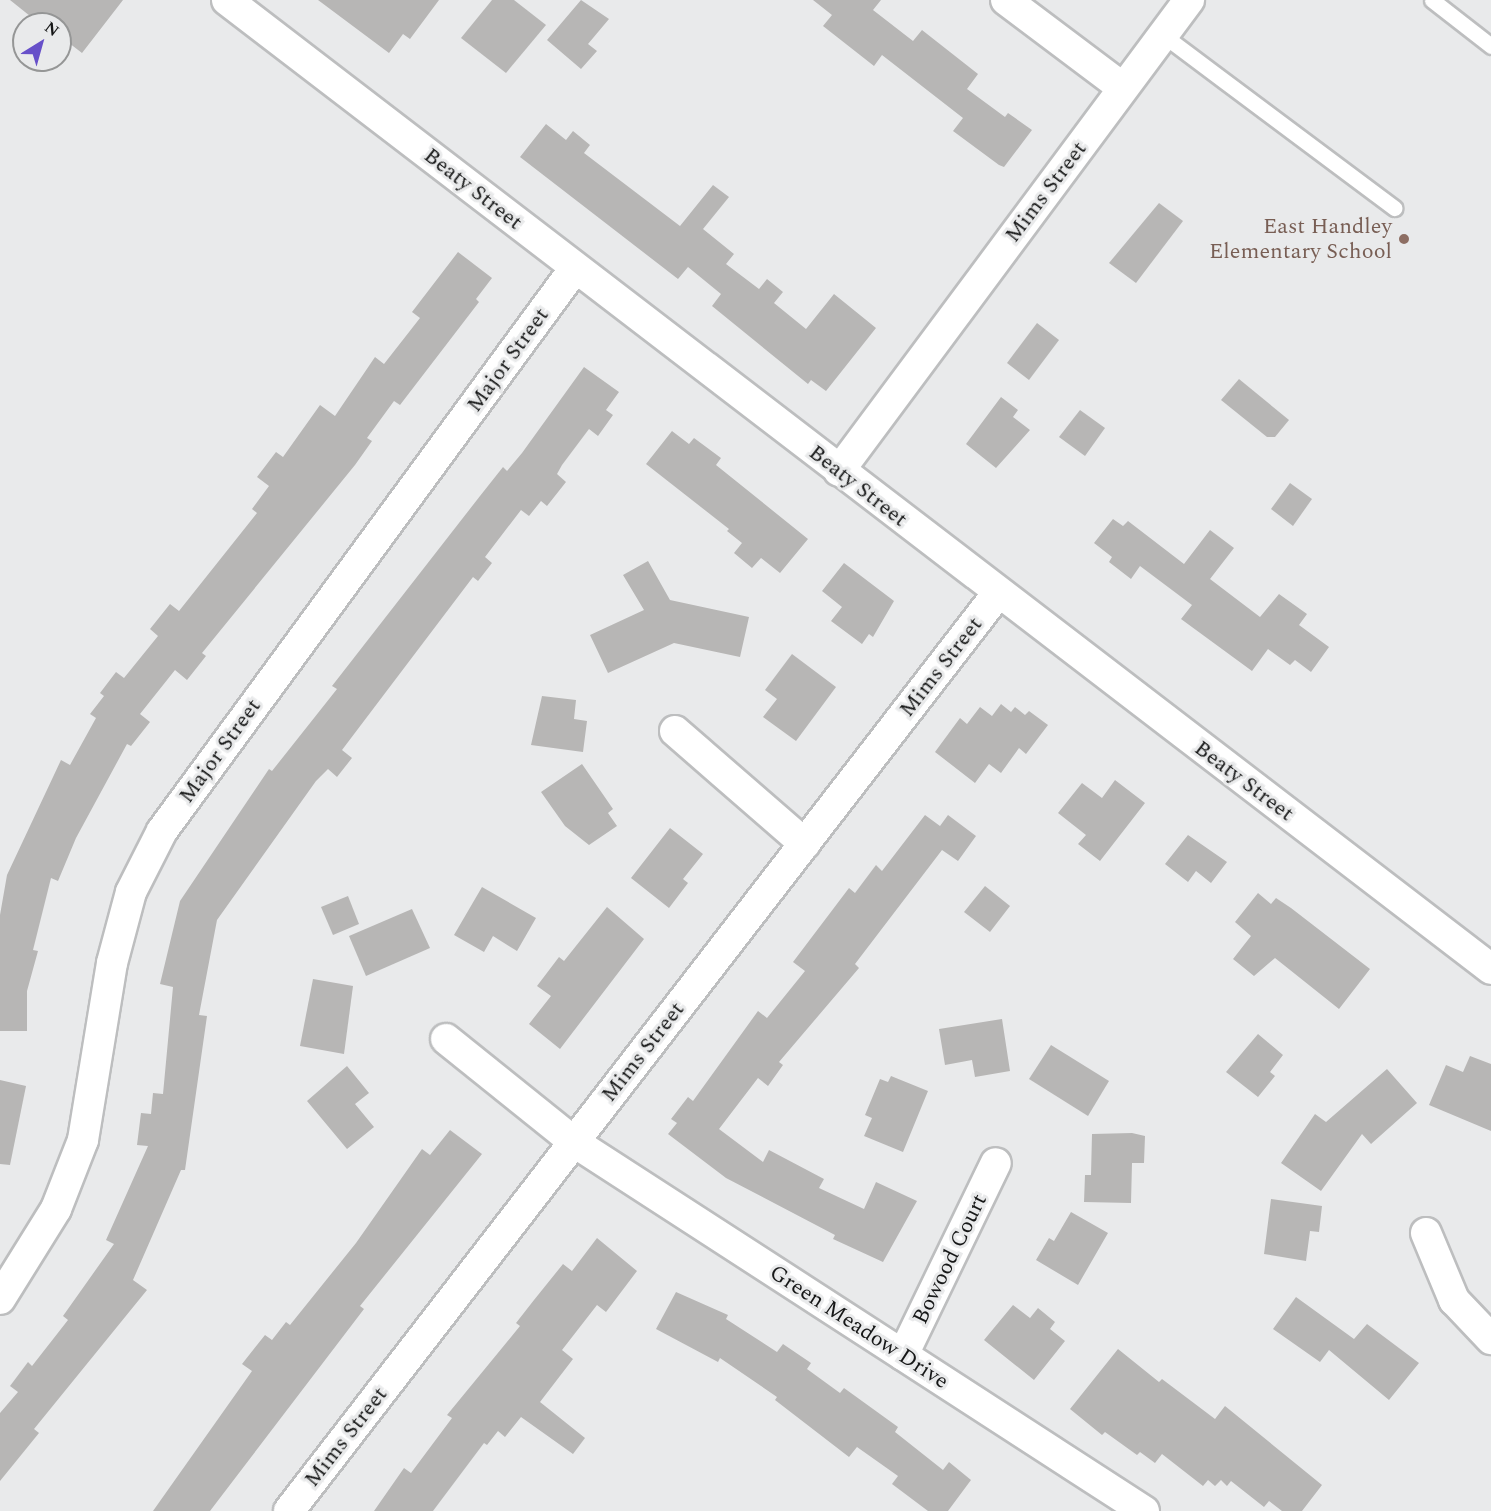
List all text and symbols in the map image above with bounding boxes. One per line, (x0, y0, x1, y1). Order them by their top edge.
north arrow (12, 12, 72, 72)
text: N (39, 16, 64, 43)
street label: Mims Street (999, 136, 1093, 248)
street label: Beaty Street (418, 142, 528, 236)
place label: East Handley Elementary School (1209, 213, 1392, 264)
marker: East Handley Elementary School (1397, 232, 1411, 246)
street label: Major Street (461, 303, 555, 417)
street label: Beaty Street (803, 439, 913, 533)
street label: Mims Street (894, 612, 988, 722)
street label: Major Street (173, 694, 267, 808)
street label: Beaty Street (1189, 735, 1299, 827)
street label: Mims Street (596, 997, 690, 1107)
street label: Bowood Court (907, 1190, 993, 1328)
street label: Green Meadow Drive (765, 1259, 953, 1395)
street label: Mims Street (299, 1382, 393, 1492)

